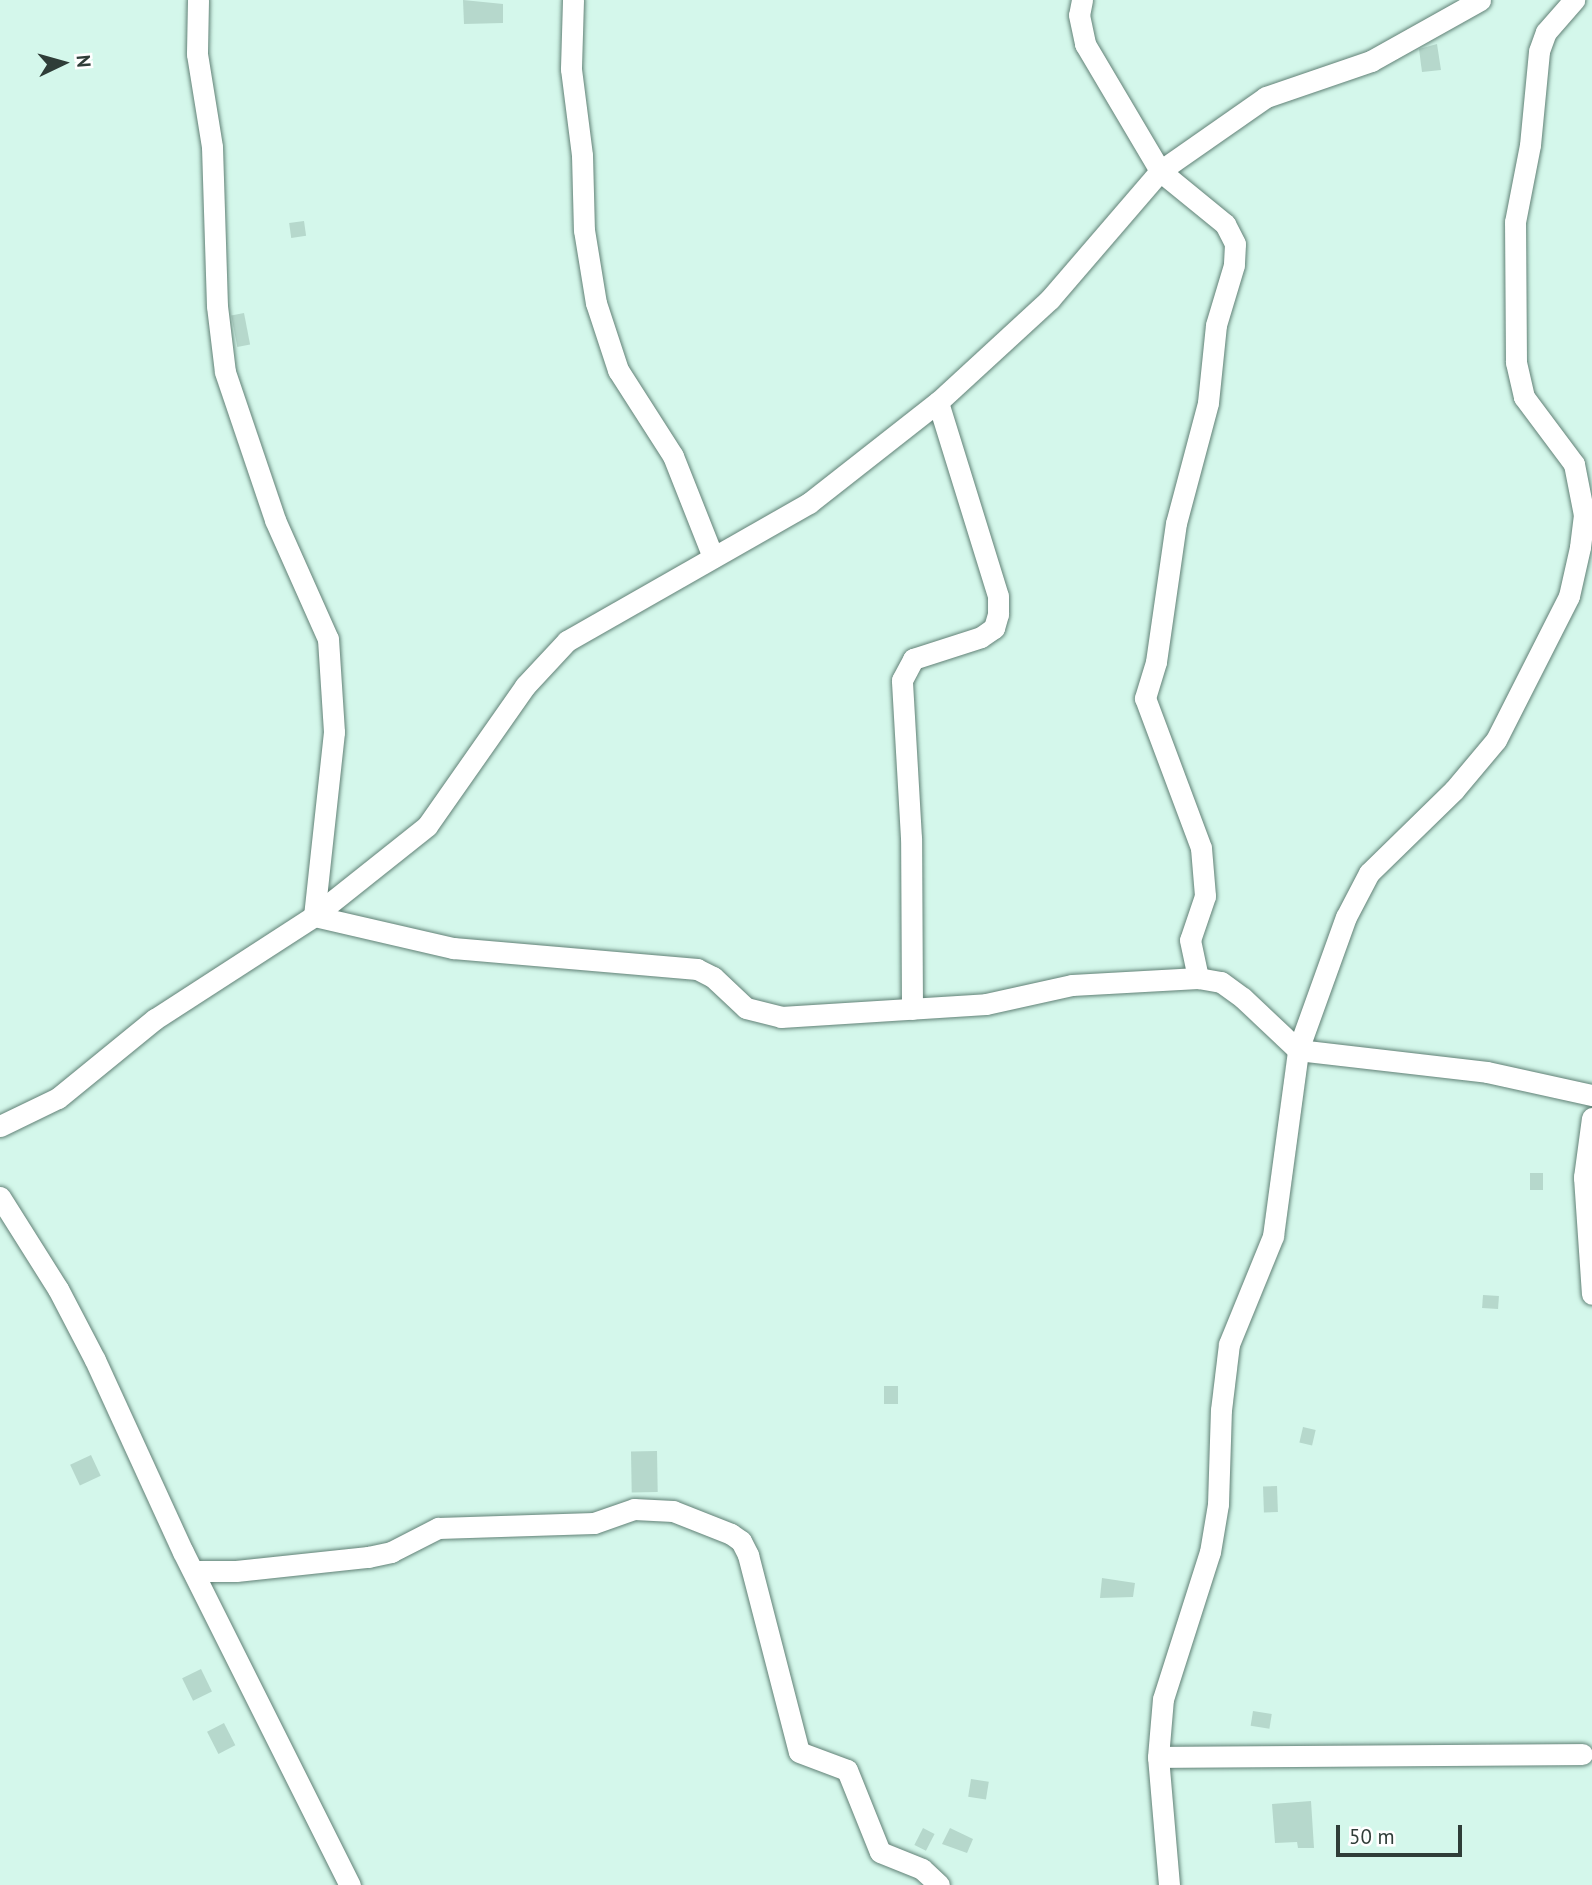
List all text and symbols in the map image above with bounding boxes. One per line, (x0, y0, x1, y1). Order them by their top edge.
north arrow (28, 28, 98, 98)
text: N (71, 54, 96, 68)
scale bar (1340, 1812, 1466, 1856)
text: 50 m (1349, 1823, 1395, 1850)

